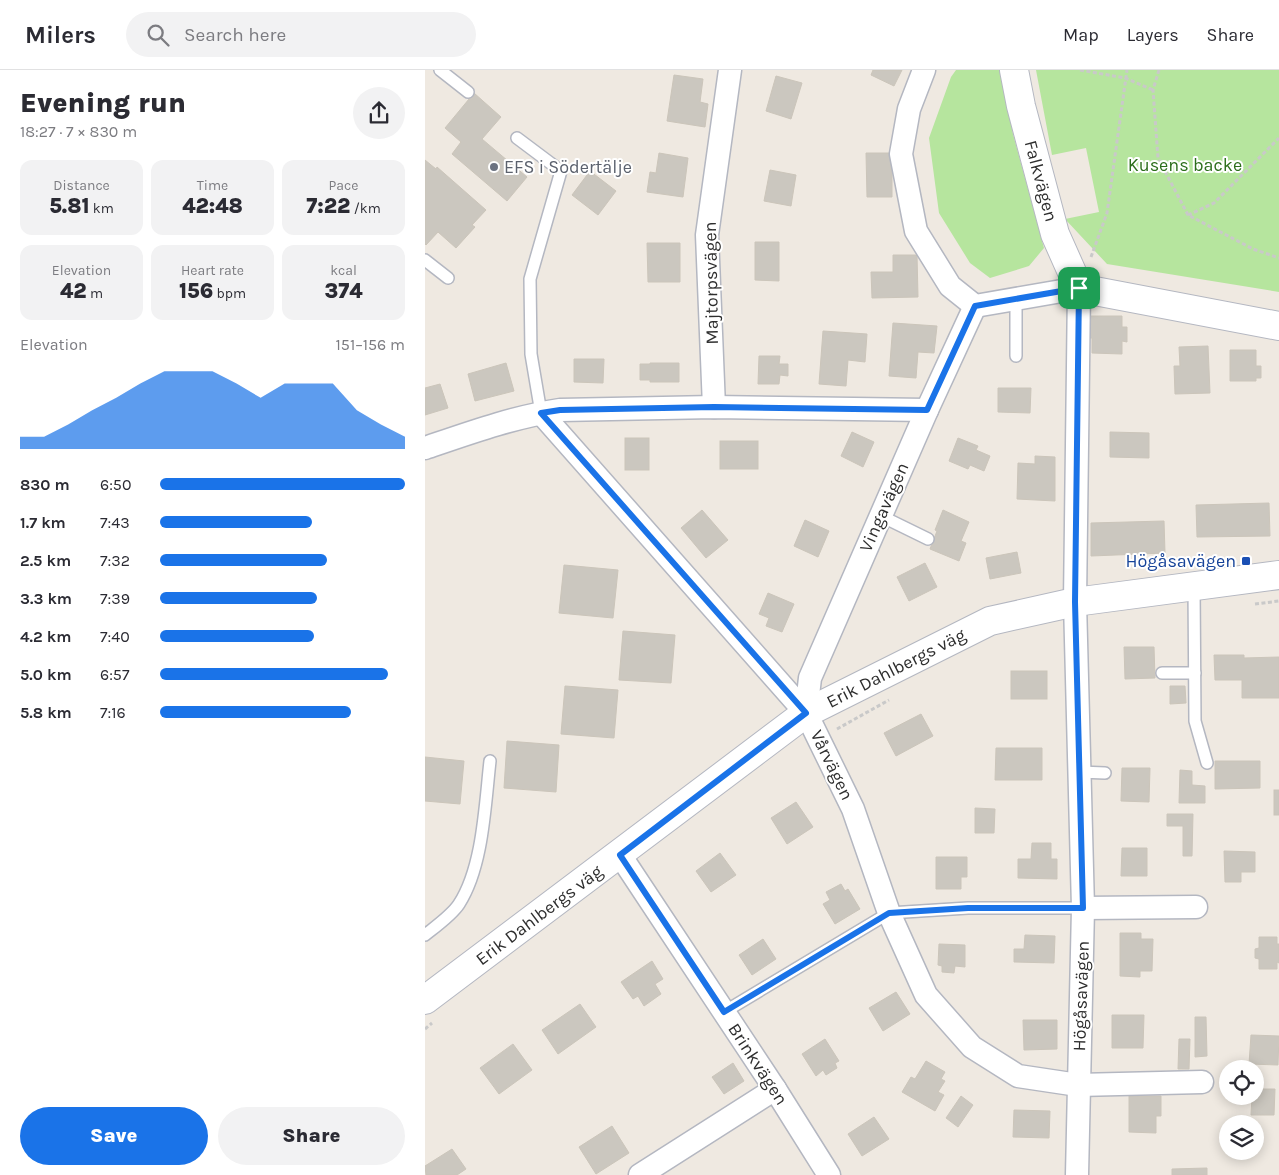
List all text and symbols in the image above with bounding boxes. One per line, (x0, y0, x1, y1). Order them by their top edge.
search box (126, 12, 476, 57)
text: Milers (25, 21, 96, 49)
icon: search (144, 21, 172, 49)
text: Search here (184, 24, 286, 46)
text: Map (1063, 24, 1099, 46)
text: Layers (1127, 24, 1179, 46)
text: Share (1207, 24, 1254, 46)
text: Evening run (20, 86, 186, 119)
button: share (353, 87, 405, 139)
text: 18:27 · 7 × 830 m (20, 122, 137, 141)
street label: Falkvägen (1020, 138, 1062, 224)
park label: Kusens backe (1128, 154, 1242, 176)
place label: EFS i Södertälje (504, 156, 632, 178)
marker: EFS i Södertälje (488, 161, 500, 173)
text: Distance (53, 177, 110, 194)
text: Time (197, 177, 228, 194)
text: Pace (329, 177, 358, 194)
text: 5.81 (49, 194, 89, 218)
text: 42:48 (182, 194, 243, 218)
text: 7:22 (306, 194, 350, 218)
text: km (89, 200, 114, 217)
text: /km (350, 200, 381, 217)
street label: Majtorpsvägen (699, 221, 723, 345)
text: Elevation (52, 262, 111, 279)
text: Heart rate (181, 262, 244, 279)
text: kcal (330, 262, 357, 279)
pin (1058, 267, 1100, 309)
icon: arrive (1065, 274, 1093, 302)
text: 42 (60, 279, 87, 303)
text: 156 (179, 279, 213, 303)
text: 374 (324, 279, 363, 303)
text: m (87, 285, 103, 302)
text: bpm (213, 285, 246, 302)
text: Elevation (20, 335, 88, 354)
text: 151–156 m (336, 335, 405, 354)
street label: Vingavägen (854, 459, 914, 555)
text: 830 m (20, 475, 70, 494)
text: 6:50 (100, 475, 131, 494)
text: 1.7 km (20, 513, 66, 532)
text: 7:43 (100, 513, 130, 532)
place label: Högåsavägen (1125, 550, 1236, 572)
text: 2.5 km (20, 551, 71, 570)
text: 7:32 (100, 551, 130, 570)
marker: Högåsavägen (1240, 555, 1252, 567)
text: 3.3 km (20, 589, 72, 608)
text: 7:39 (100, 589, 130, 608)
street label: Erik Dahlbergs väg (823, 623, 969, 713)
text: 4.2 km (20, 627, 71, 646)
text: 7:40 (100, 627, 130, 646)
text: 5.0 km (20, 665, 72, 684)
text: 6:57 (100, 665, 129, 684)
text: 5.8 km (20, 703, 72, 722)
text: 7:16 (100, 703, 126, 722)
street label: Vårvägen (806, 726, 858, 804)
street label: Erik Dahlbergs väg (471, 860, 607, 970)
street label: Högåsavägen (1068, 940, 1094, 1052)
street label: Brinkvägen (723, 1019, 793, 1109)
map controls (1219, 1060, 1264, 1160)
button: locate (1219, 1060, 1264, 1105)
button: Save (20, 1107, 208, 1165)
button: Share (218, 1107, 405, 1165)
button: layers (1219, 1115, 1264, 1160)

